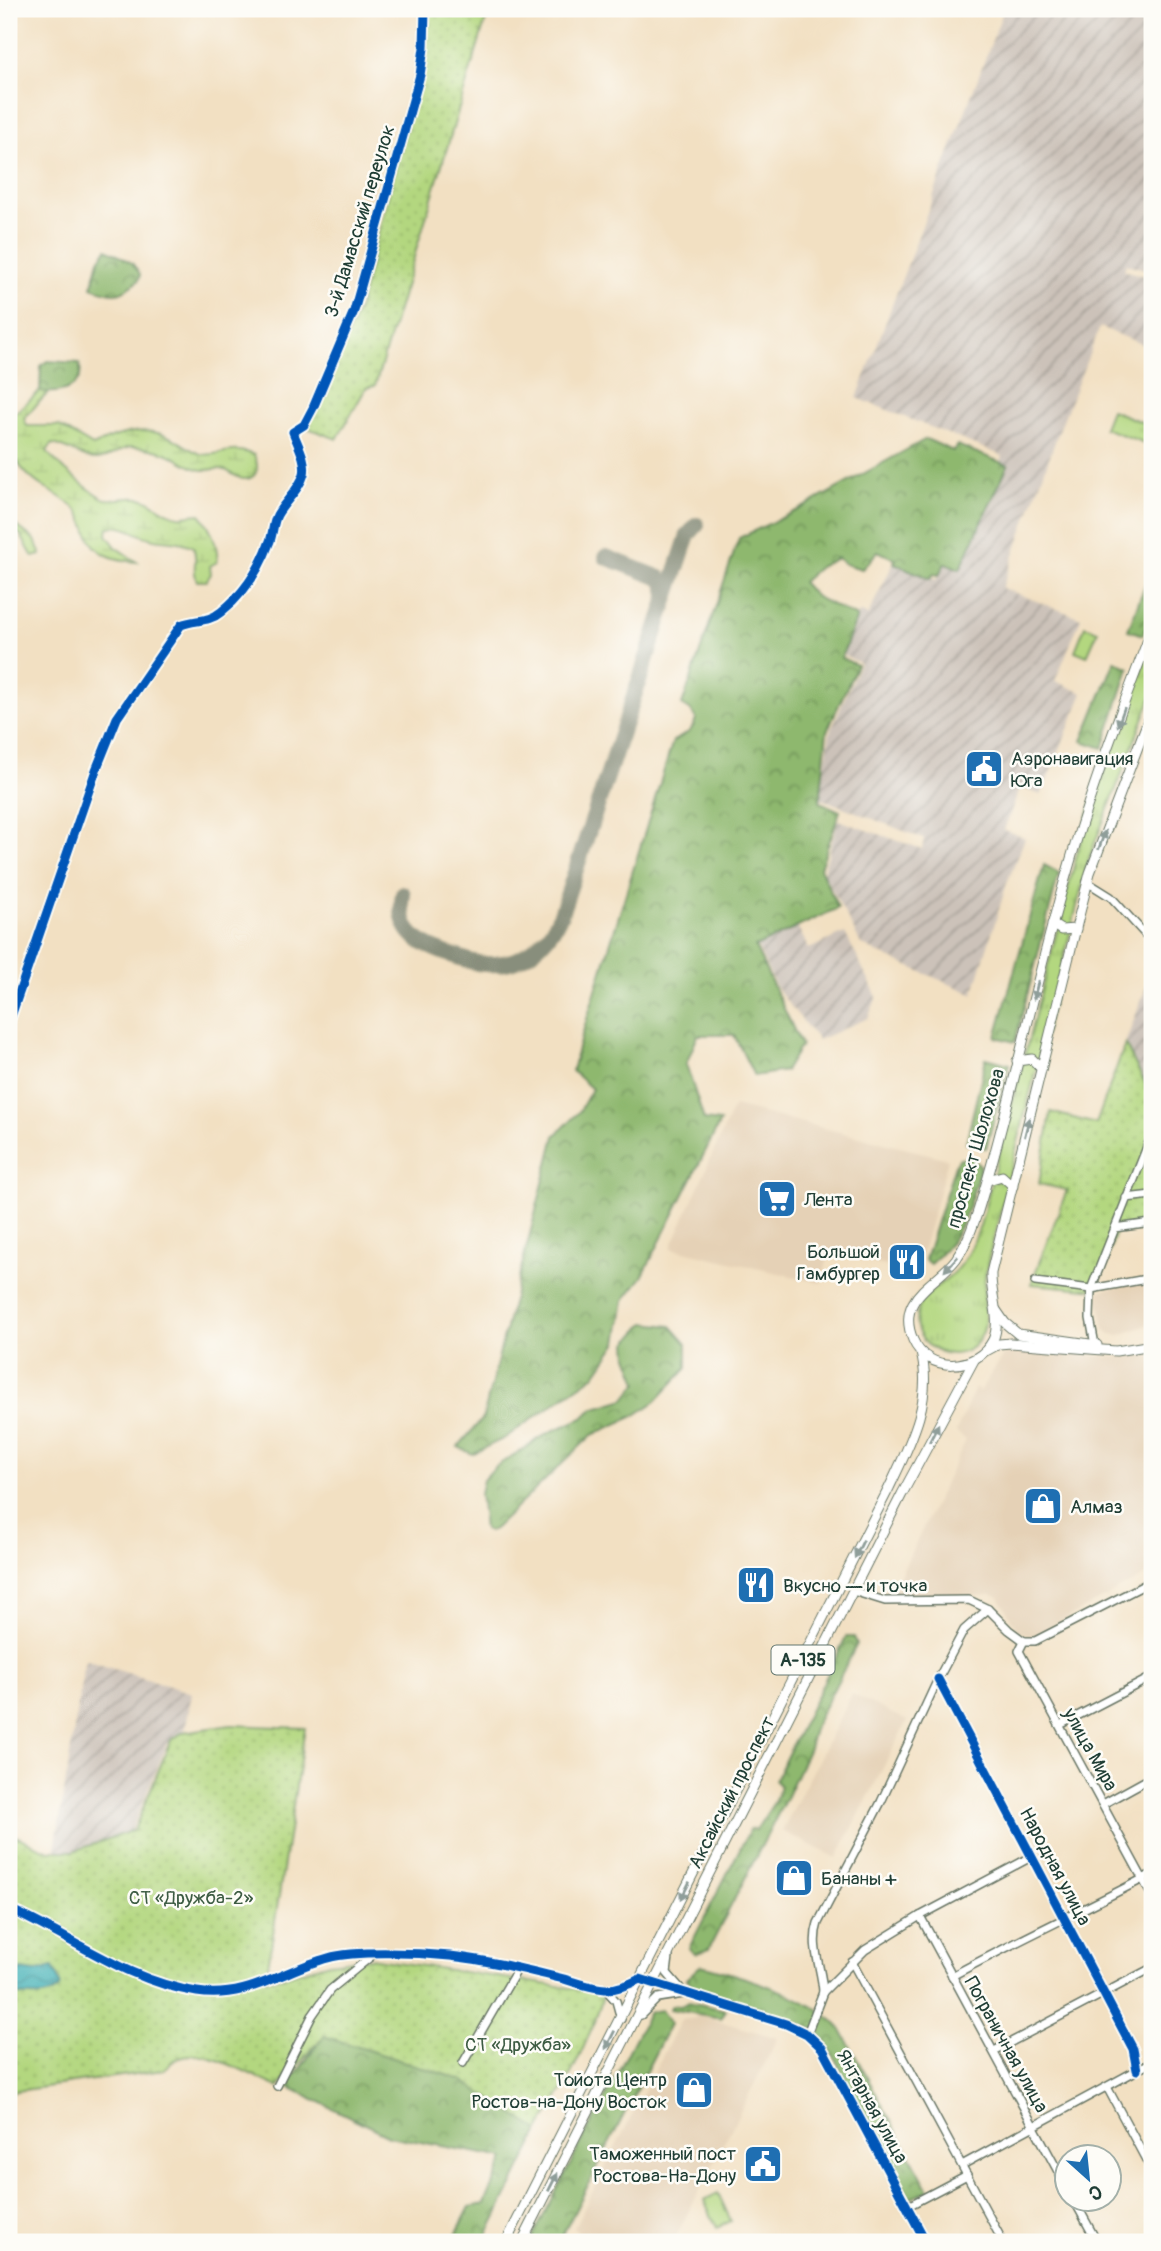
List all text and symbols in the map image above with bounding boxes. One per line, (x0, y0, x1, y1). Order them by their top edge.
street label: 3-й Дамасский переулок (319, 122, 401, 320)
one-way arrow (1115, 706, 1126, 727)
place label: Аэронавигация Юга (1011, 747, 1134, 793)
public building icon: Аэронавигация Юга (963, 748, 1005, 790)
one-way arrow (1097, 829, 1108, 850)
one-way arrow (1030, 979, 1041, 1001)
street label: проспект Шолохова (942, 1066, 1010, 1231)
one-way arrow (1022, 1116, 1033, 1138)
supermarket icon: Лента (756, 1178, 798, 1220)
place label: Лента (803, 1188, 853, 1212)
place label: Большой Гамбургер (797, 1240, 880, 1286)
restaurant icon: Большой Гамбургер (886, 1241, 928, 1283)
one-way arrow (943, 1255, 959, 1273)
one-way arrow (928, 1423, 940, 1443)
shop icon: Алмаз (1022, 1485, 1064, 1527)
place label: Алмаз (1070, 1495, 1123, 1519)
one-way arrow (853, 1539, 865, 1559)
restaurant icon: Вкусно — и точка (735, 1564, 777, 1606)
place label: Вкусно — и точка (783, 1574, 927, 1598)
road number: А-135 (772, 1646, 834, 1674)
street label: улица Мира (1057, 1703, 1123, 1795)
street label: Аксайский проспект (683, 1712, 781, 1873)
street label: Народная улица (1014, 1803, 1096, 1930)
shop icon: Бананы + (773, 1857, 815, 1899)
place label: Бананы + (821, 1867, 897, 1891)
one-way arrow (680, 1882, 692, 1902)
park label: СТ «Дружба-2» (129, 1886, 254, 1910)
street label: Пограничная улица (959, 1972, 1054, 2117)
one-way arrow (604, 2031, 616, 2051)
park label: СТ «Дружба» (465, 2033, 571, 2057)
street label: Янтарная улица (831, 2045, 913, 2168)
place label: Тойота Центр Ростов-на-Дону Восток (471, 2068, 667, 2114)
shop icon: Тойота Центр Ростов-на-Дону Восток (673, 2069, 715, 2111)
place label: Таможенный пост Ростова-На-Дону (589, 2142, 736, 2188)
north arrow (1052, 2142, 1122, 2212)
public building icon: Таможенный пост Ростова-На-Дону (742, 2143, 784, 2185)
one-way arrow (547, 2171, 559, 2191)
text: С (1084, 2179, 1106, 2206)

